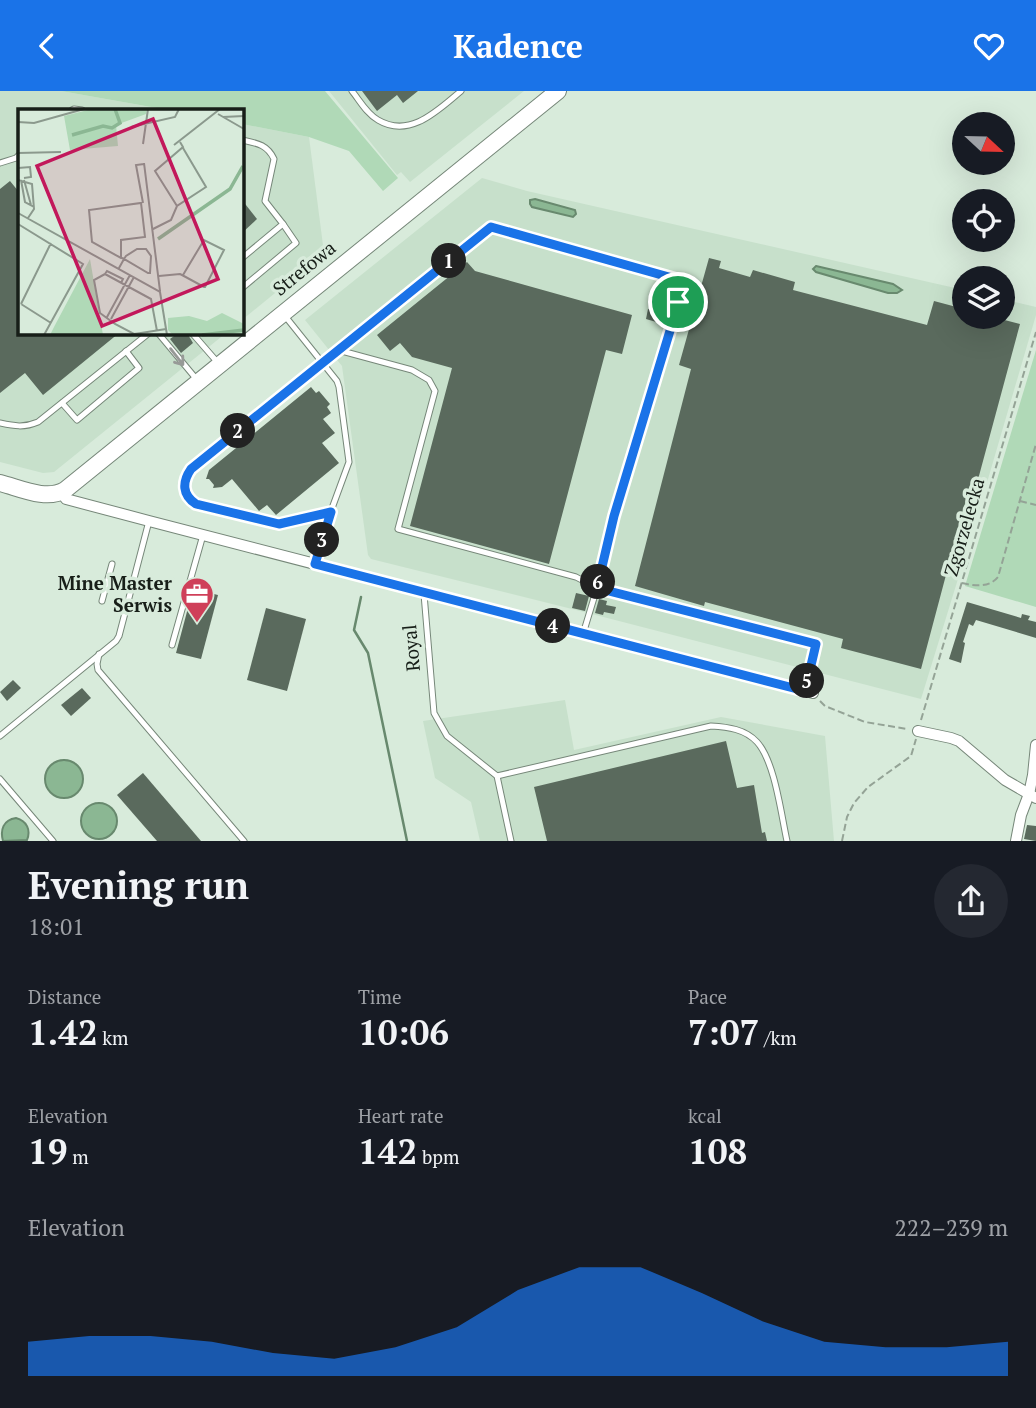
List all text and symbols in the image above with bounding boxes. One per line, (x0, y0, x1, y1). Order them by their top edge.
text: Kadence (453, 25, 583, 67)
icon: back (28, 27, 66, 65)
icon: heart (970, 27, 1008, 65)
inset map (18, 109, 243, 334)
north arrow (952, 112, 1015, 175)
map controls (952, 112, 1015, 329)
button: locate (952, 189, 1015, 252)
street label: Strefowa (267, 234, 341, 301)
pin: 1 (432, 243, 466, 279)
text: 1 (443, 248, 454, 273)
button: layers (952, 266, 1015, 329)
pin (648, 272, 708, 332)
icon: arrive (659, 283, 697, 321)
one-way arrow (170, 348, 185, 366)
pin: 2 (220, 413, 256, 449)
text: 2 (232, 418, 243, 443)
street label: Zgorzelecka (938, 474, 990, 579)
pin: 3 (304, 523, 340, 557)
text: 3 (316, 527, 327, 552)
pin: 6 (580, 565, 616, 599)
text: 6 (592, 569, 603, 594)
place label: Mine Master Serwis (58, 570, 173, 617)
office icon: Mine Master Serwis (178, 575, 216, 624)
pin: 4 (536, 609, 570, 643)
text: 4 (547, 613, 558, 638)
street label: Royal (396, 624, 425, 672)
pin: 5 (790, 663, 824, 699)
text: 5 (801, 668, 812, 693)
text: Evening run (28, 860, 249, 910)
button: share (934, 864, 1008, 938)
text: 18:01 (28, 911, 85, 942)
text: Distance (28, 984, 101, 1009)
text: Time (358, 984, 401, 1009)
text: Pace (688, 984, 727, 1009)
text: 1.42 (28, 1009, 98, 1055)
text: 10:06 (358, 1009, 449, 1055)
text: 7:07 (688, 1009, 759, 1055)
text: km (98, 1025, 129, 1050)
text: /km (759, 1025, 797, 1050)
text: Elevation (28, 1103, 108, 1128)
text: Heart rate (358, 1103, 443, 1128)
text: kcal (688, 1103, 722, 1128)
text: 19 (28, 1128, 68, 1174)
text: 142 (358, 1128, 417, 1174)
text: 108 (688, 1128, 747, 1174)
text: m (68, 1144, 89, 1169)
text: bpm (417, 1144, 459, 1169)
text: Elevation (28, 1212, 125, 1243)
text: 222–239 m (895, 1212, 1008, 1243)

